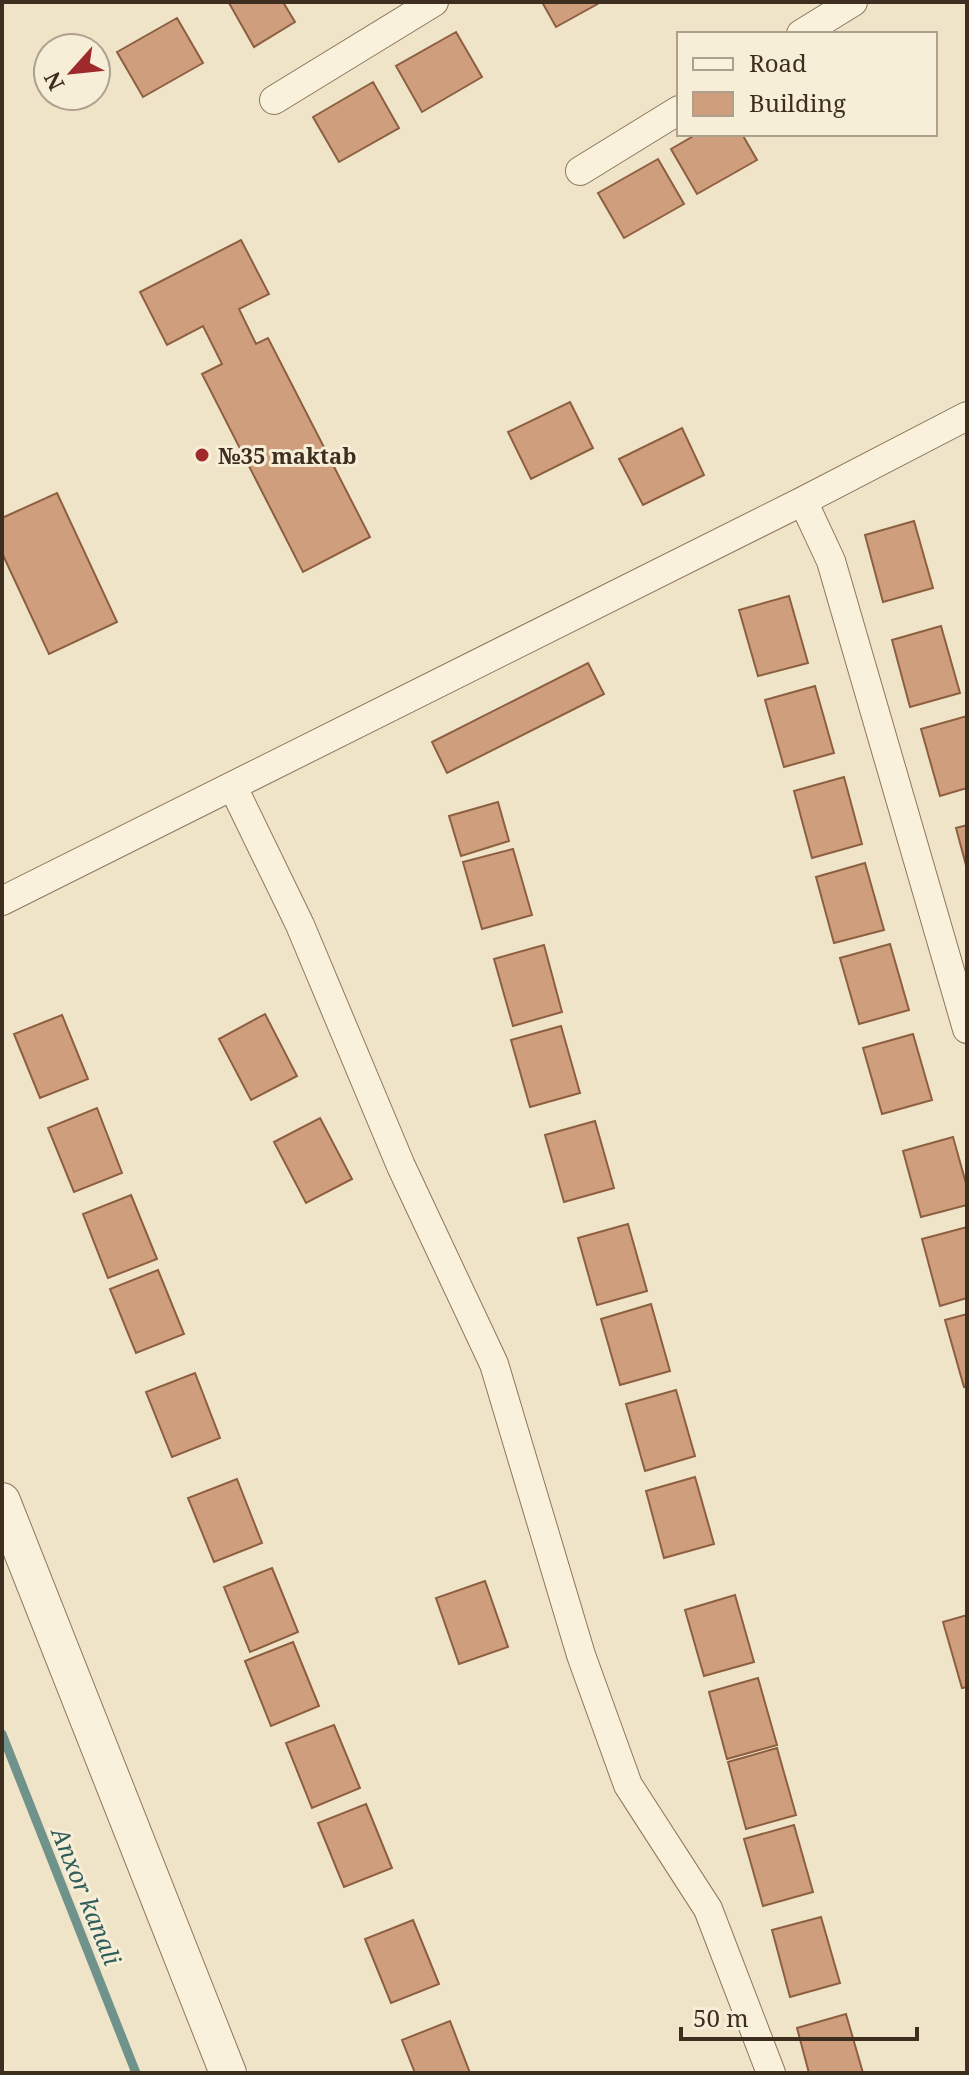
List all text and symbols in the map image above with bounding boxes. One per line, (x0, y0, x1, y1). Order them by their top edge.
north arrow (32, 32, 112, 112)
legend (677, 32, 937, 136)
text: Road (749, 46, 807, 79)
text: N (36, 67, 71, 96)
text: Building (749, 86, 846, 119)
place label: №35 maktab (218, 440, 356, 470)
marker: №35 maktab (193, 446, 211, 464)
water label: Anxor kanali (44, 1820, 130, 1970)
scale bar (681, 1991, 917, 2041)
text: 50 m (693, 2001, 749, 2034)

